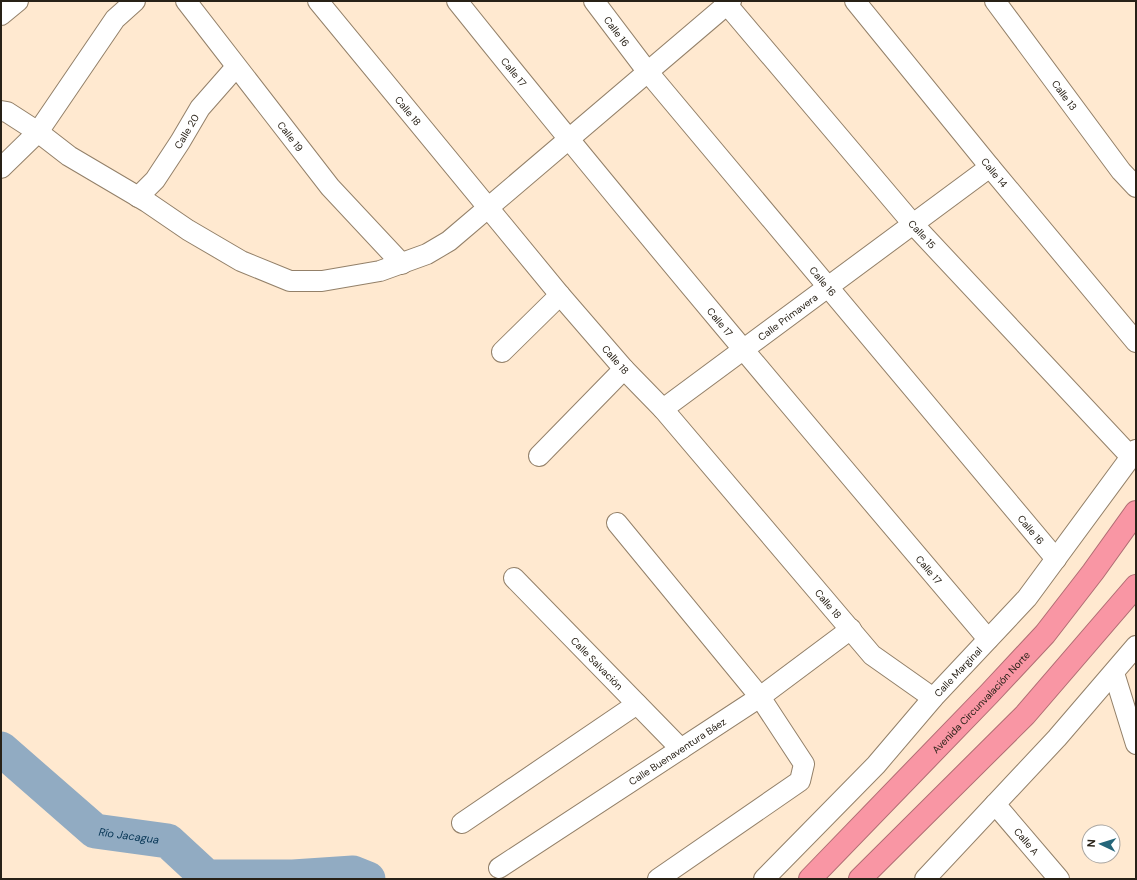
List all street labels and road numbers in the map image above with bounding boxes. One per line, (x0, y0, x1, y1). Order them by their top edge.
street label: Calle 16 (601, 14, 632, 49)
street label: Calle 17 (498, 55, 529, 89)
street label: Calle 13 (1049, 78, 1080, 113)
street label: Calle 18 (392, 93, 424, 128)
street label: Calle 20 (171, 112, 202, 151)
street label: Calle 19 (274, 119, 306, 154)
street label: Calle 14 (978, 155, 1010, 190)
street label: Calle 15 (905, 217, 939, 251)
street label: Calle 16 (807, 264, 839, 299)
street label: Calle Primavera (755, 291, 820, 344)
street label: Calle 17 (704, 305, 736, 339)
street label: Calle 18 (599, 342, 632, 377)
street label: Calle 16 (1015, 512, 1047, 547)
street label: Calle 17 (913, 553, 945, 587)
street label: Calle 18 (812, 587, 844, 621)
street label: Calle Salvación (568, 634, 626, 693)
street label: Calle Marginal (931, 644, 985, 700)
street label: Avenida Circunvalación Norte (929, 648, 1033, 756)
street label: Calle Buenaventura Báez (626, 715, 729, 788)
street label: Calle A (1011, 825, 1042, 858)

